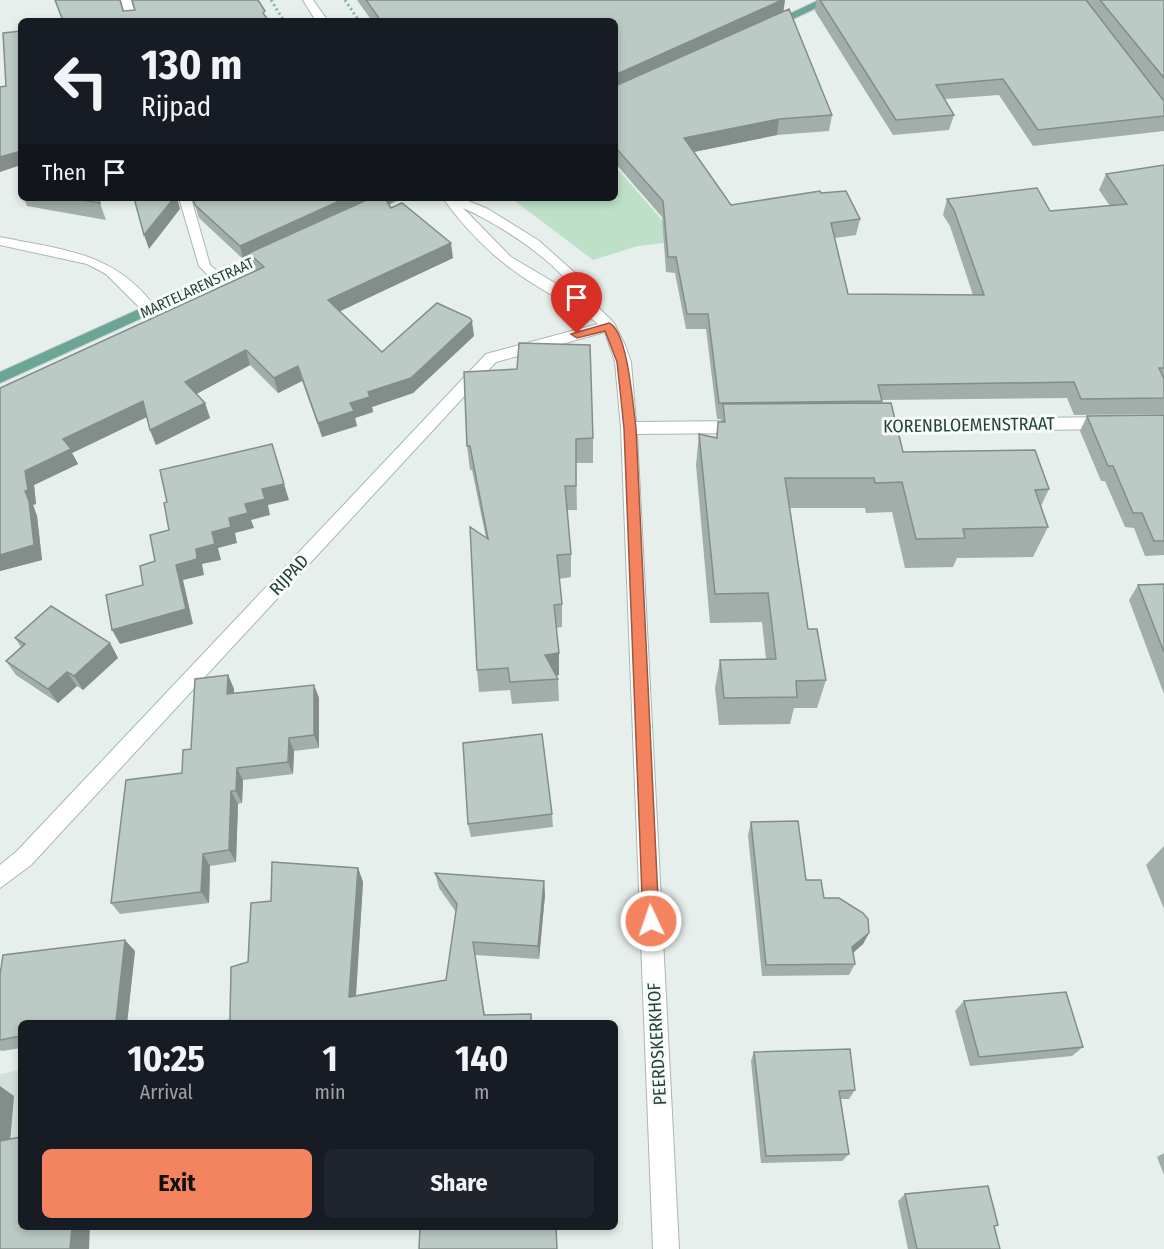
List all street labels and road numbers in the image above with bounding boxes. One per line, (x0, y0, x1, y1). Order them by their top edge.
street label: MARTELARENSTRAAT (137, 254, 257, 322)
street label: KORENBLOEMENSTRAAT (883, 412, 1056, 437)
street label: RIJPAD (265, 550, 313, 600)
street label: PEERDSKERKHOF (643, 982, 671, 1106)

